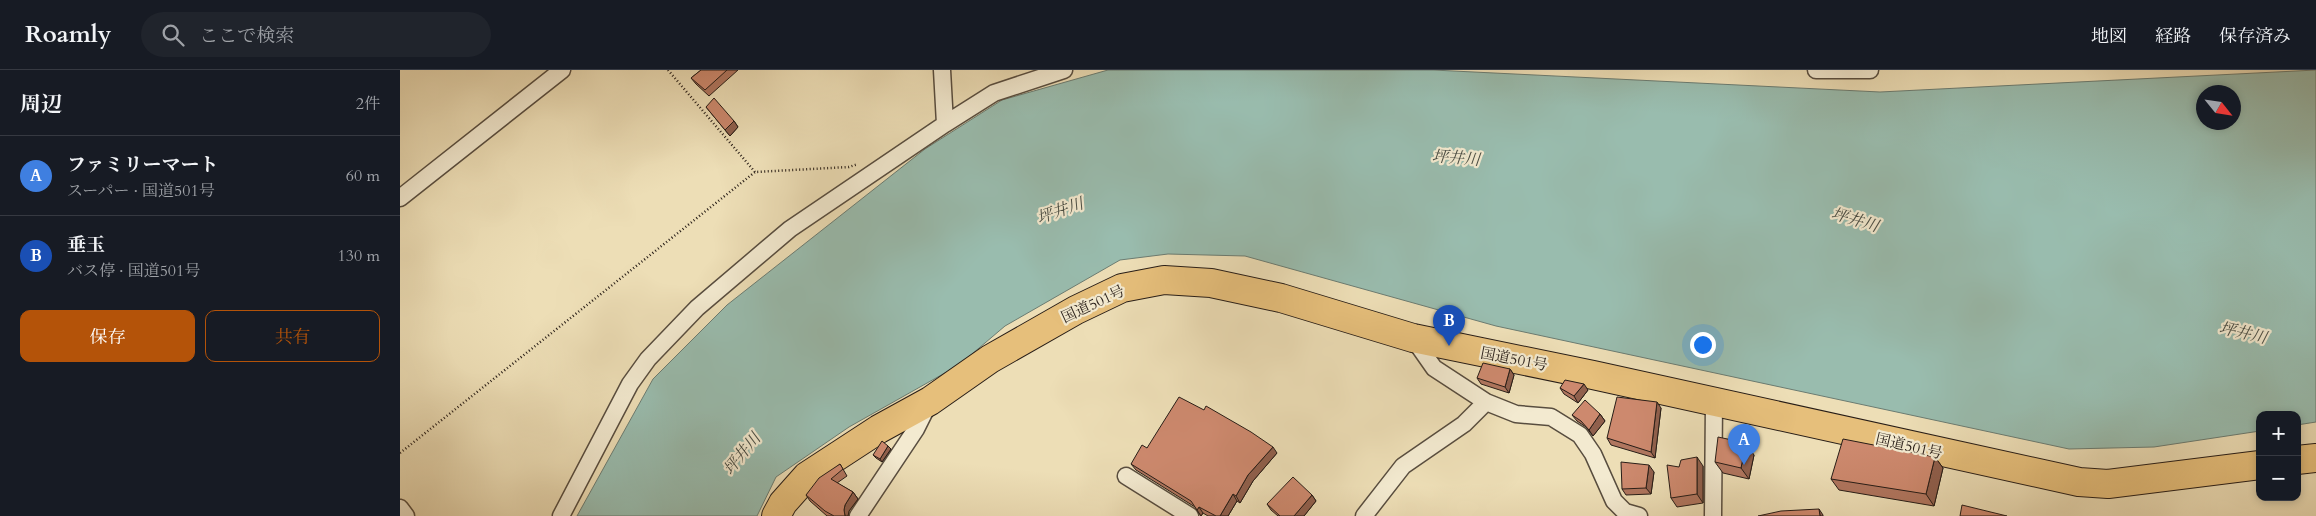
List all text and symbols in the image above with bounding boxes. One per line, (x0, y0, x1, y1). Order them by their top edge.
search box (141, 12, 491, 57)
text: Roamly (25, 18, 111, 51)
icon: search (159, 21, 187, 49)
text: ここで検索 (199, 23, 294, 49)
text: 地図 (2091, 24, 2127, 49)
text: 経路 (2155, 24, 2191, 49)
text: 保存済み (2219, 24, 2291, 49)
north arrow (2196, 85, 2241, 130)
text: 周辺 (20, 90, 62, 119)
text: 2件 (356, 93, 380, 115)
water label: 坪井川 (1431, 145, 1483, 171)
text: ファミリーマート (67, 152, 219, 178)
text: A (30, 165, 42, 187)
text: 60 m (346, 165, 380, 187)
text: スーパー · 国道501号 (67, 180, 215, 202)
water label: 坪井川 (1034, 192, 1088, 229)
water label: 坪井川 (1829, 202, 1883, 238)
text: 垂玉 (67, 232, 105, 258)
text: B (30, 245, 42, 267)
text: 130 m (338, 245, 380, 267)
text: バス停 · 国道501号 (67, 260, 200, 282)
street label: 国道501号 (1058, 281, 1128, 327)
pin: B (1433, 305, 1465, 346)
button: 保存 (20, 310, 195, 362)
button: 共有 (205, 310, 380, 362)
water label: 坪井川 (2217, 317, 2271, 350)
your location (1690, 332, 1716, 358)
street label: 国道501号 (1479, 343, 1549, 375)
map controls (2256, 411, 2301, 501)
button: + (2256, 411, 2301, 456)
pin: A (1728, 424, 1760, 465)
water label: 坪井川 (718, 427, 767, 480)
street label: 国道501号 (1874, 429, 1944, 463)
button: − (2256, 456, 2301, 501)

